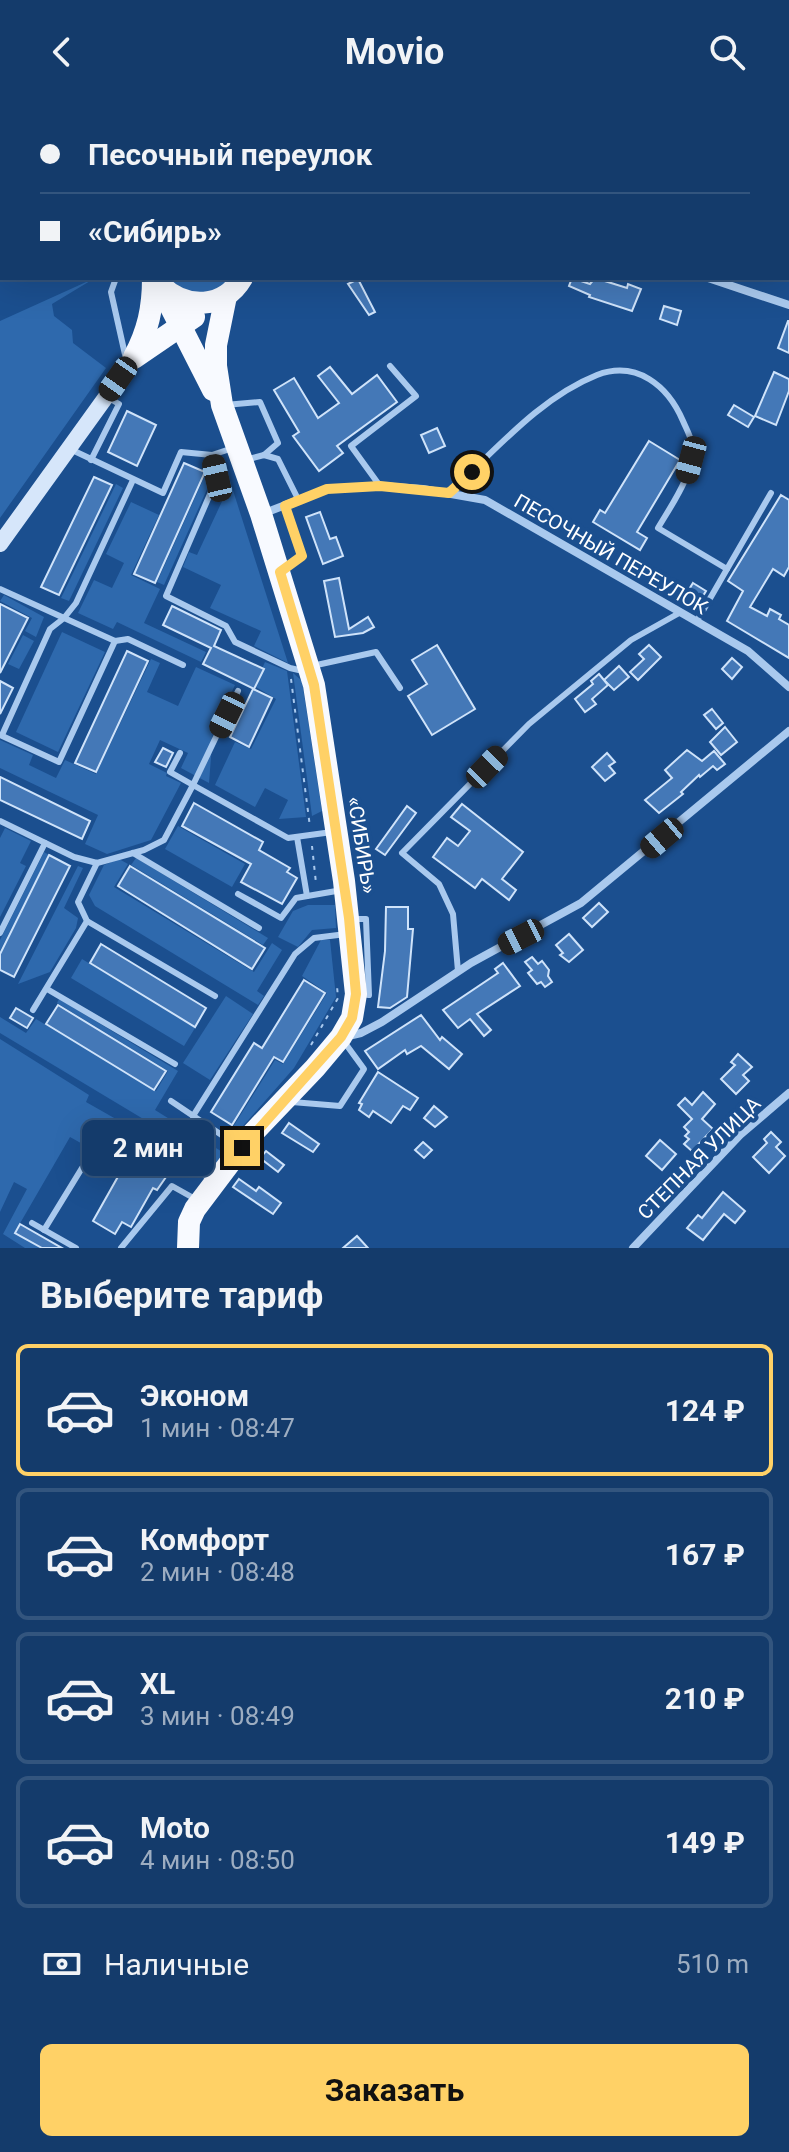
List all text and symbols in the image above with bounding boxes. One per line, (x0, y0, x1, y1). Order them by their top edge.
icon: back (40, 30, 84, 74)
icon: search (705, 30, 749, 74)
text: Movio (345, 31, 444, 73)
text: Песочный переулок (88, 137, 372, 172)
text: «Сибирь» (88, 214, 222, 249)
car (94, 352, 142, 406)
car (673, 434, 709, 486)
car (200, 452, 234, 504)
route start (454, 454, 490, 490)
street label: ПЕСОЧНЫЙ ПЕРЕУЛОК (510, 489, 712, 619)
car (206, 688, 248, 742)
car (462, 741, 512, 793)
street label: «СИБИРЬ» (342, 795, 382, 895)
car (636, 813, 688, 863)
car (494, 915, 548, 959)
street label: СТЕПНАЯ УЛИЦА (633, 1092, 765, 1224)
callout: 2 мин (82, 1120, 214, 1176)
route end (224, 1130, 260, 1166)
text: 2 мин (113, 1133, 183, 1163)
text: Выберите тариф (40, 1275, 323, 1317)
icon: car (44, 1374, 116, 1446)
text: Эконом (140, 1378, 249, 1413)
text: 124 ₽ (665, 1393, 745, 1428)
text: 1 мин · 08:47 (140, 1413, 295, 1443)
icon: car (44, 1518, 116, 1590)
text: Комфорт (140, 1522, 269, 1557)
text: 167 ₽ (665, 1537, 745, 1572)
text: 2 мин · 08:48 (140, 1557, 295, 1587)
icon: car (44, 1662, 116, 1734)
text: XL (140, 1666, 175, 1701)
text: 210 ₽ (665, 1681, 745, 1716)
text: 3 мин · 08:49 (140, 1701, 295, 1731)
icon: car (44, 1806, 116, 1878)
text: Moto (140, 1810, 210, 1845)
text: 149 ₽ (665, 1825, 745, 1860)
text: 4 мин · 08:50 (140, 1845, 295, 1875)
icon: cash (40, 1942, 84, 1986)
text: Наличные (104, 1947, 249, 1982)
text: 510 m (676, 1949, 749, 1979)
button: Заказать (40, 2044, 749, 2136)

